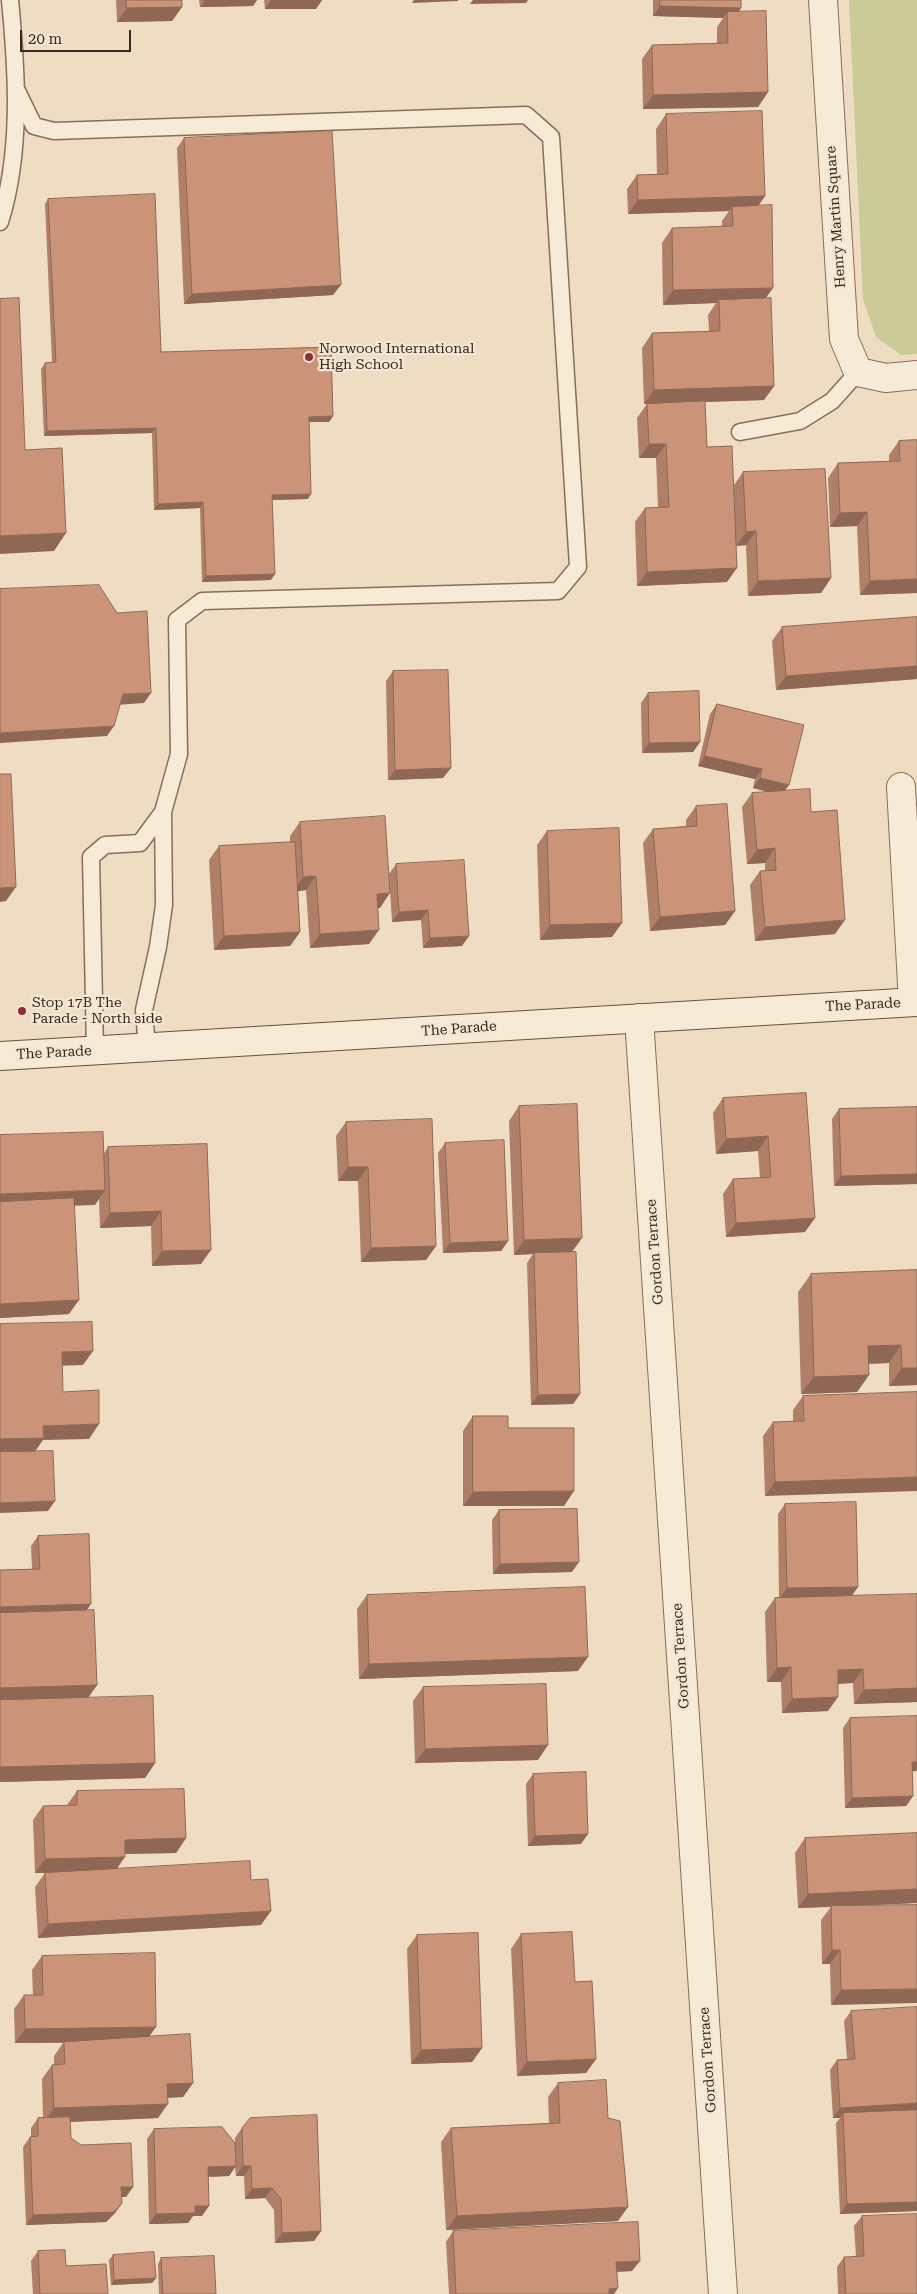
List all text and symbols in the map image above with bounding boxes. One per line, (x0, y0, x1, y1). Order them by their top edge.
scale bar (22, 20, 134, 52)
text: 20 m (28, 30, 62, 48)
street label: Henry Martin Square (823, 145, 849, 289)
place label: Norwood International High School (319, 341, 474, 374)
marker: Norwood International High School (303, 351, 315, 363)
place label: Stop 17B The Parade - North side (32, 995, 162, 1028)
street label: The Parade (825, 995, 901, 1015)
marker: Stop 17B The Parade - North side (16, 1005, 28, 1017)
street label: The Parade (421, 1018, 497, 1040)
street label: The Parade (16, 1043, 92, 1063)
street label: Gordon Terrace (643, 1199, 667, 1305)
street label: Gordon Terrace (669, 1603, 693, 1709)
street label: Gordon Terrace (696, 2007, 720, 2113)

